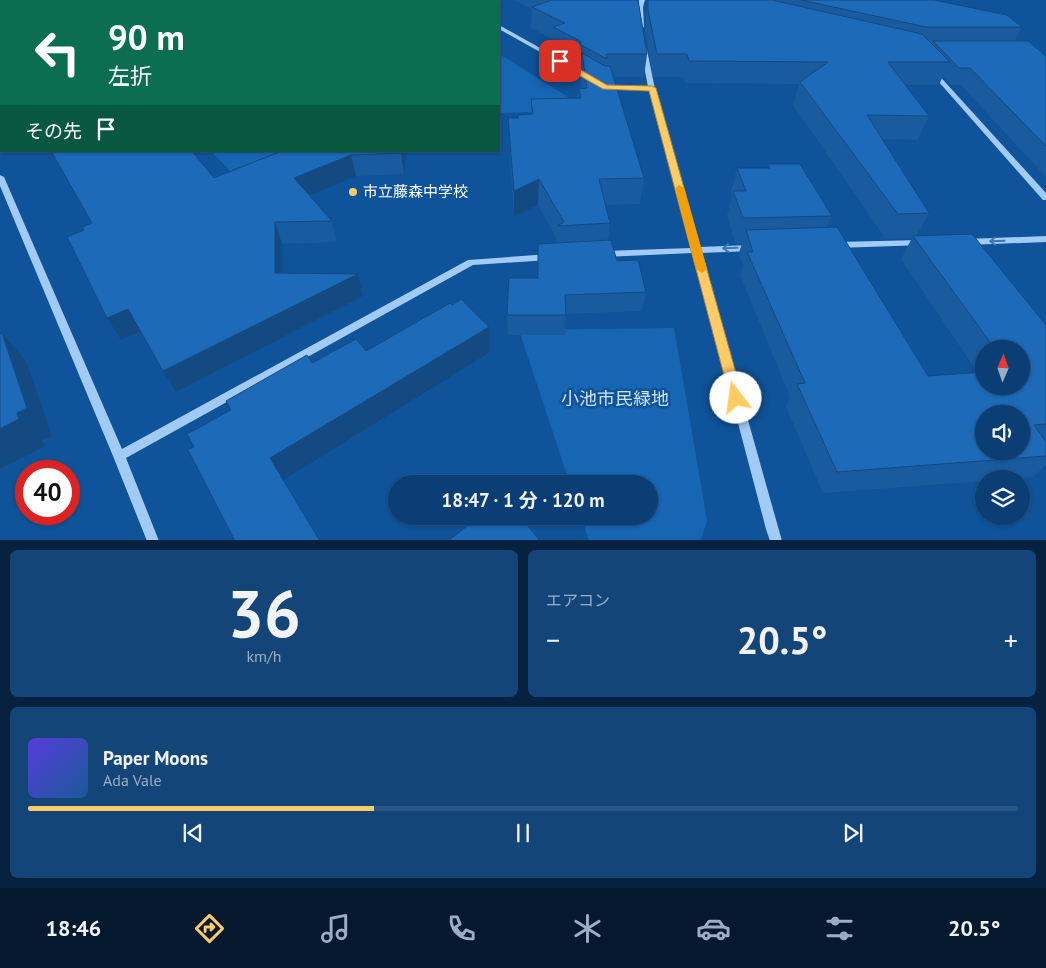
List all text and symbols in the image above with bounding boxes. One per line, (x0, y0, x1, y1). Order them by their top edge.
text: 90 m (108, 14, 185, 60)
icon: left (25, 20, 90, 85)
pin (539, 40, 581, 82)
icon: arrive (546, 47, 574, 75)
text: 左折 (108, 62, 152, 90)
icon: arrive (92, 115, 120, 143)
text: その先 (25, 119, 82, 143)
place label: 市立藤森中学校 (363, 182, 468, 201)
marker: 市立藤森中学校 (347, 186, 359, 198)
one-way arrow (990, 236, 1006, 245)
one-way arrow (722, 244, 738, 253)
north arrow (975, 340, 1030, 395)
map controls (975, 340, 1030, 525)
position arrow (709, 371, 761, 423)
park label: 小池市民緑地 (561, 387, 669, 410)
button: sound (975, 405, 1030, 460)
speed limit sign: 40 (15, 460, 80, 525)
button: layers (975, 470, 1030, 525)
text: 18:47 · 1 分 · 120 m (441, 488, 605, 512)
text: 36 (227, 571, 301, 655)
text: エアコン (546, 590, 610, 610)
text: 20.5° (737, 615, 827, 664)
text: − (546, 621, 560, 658)
text: + (1004, 621, 1018, 658)
text: km/h (246, 646, 282, 666)
text: Paper Moons (103, 746, 208, 770)
text: Ada Vale (103, 770, 162, 790)
icon: previous (179, 819, 207, 847)
icon: pause (509, 819, 537, 847)
icon: next (839, 819, 867, 847)
icon: directions (192, 911, 227, 946)
icon: music (318, 911, 353, 946)
icon: phone (444, 911, 479, 946)
icon: climate (570, 911, 605, 946)
icon: car (696, 911, 731, 946)
icon: filters (822, 911, 857, 946)
text: 18:46 (45, 914, 101, 942)
text: 20.5° (948, 914, 1000, 942)

